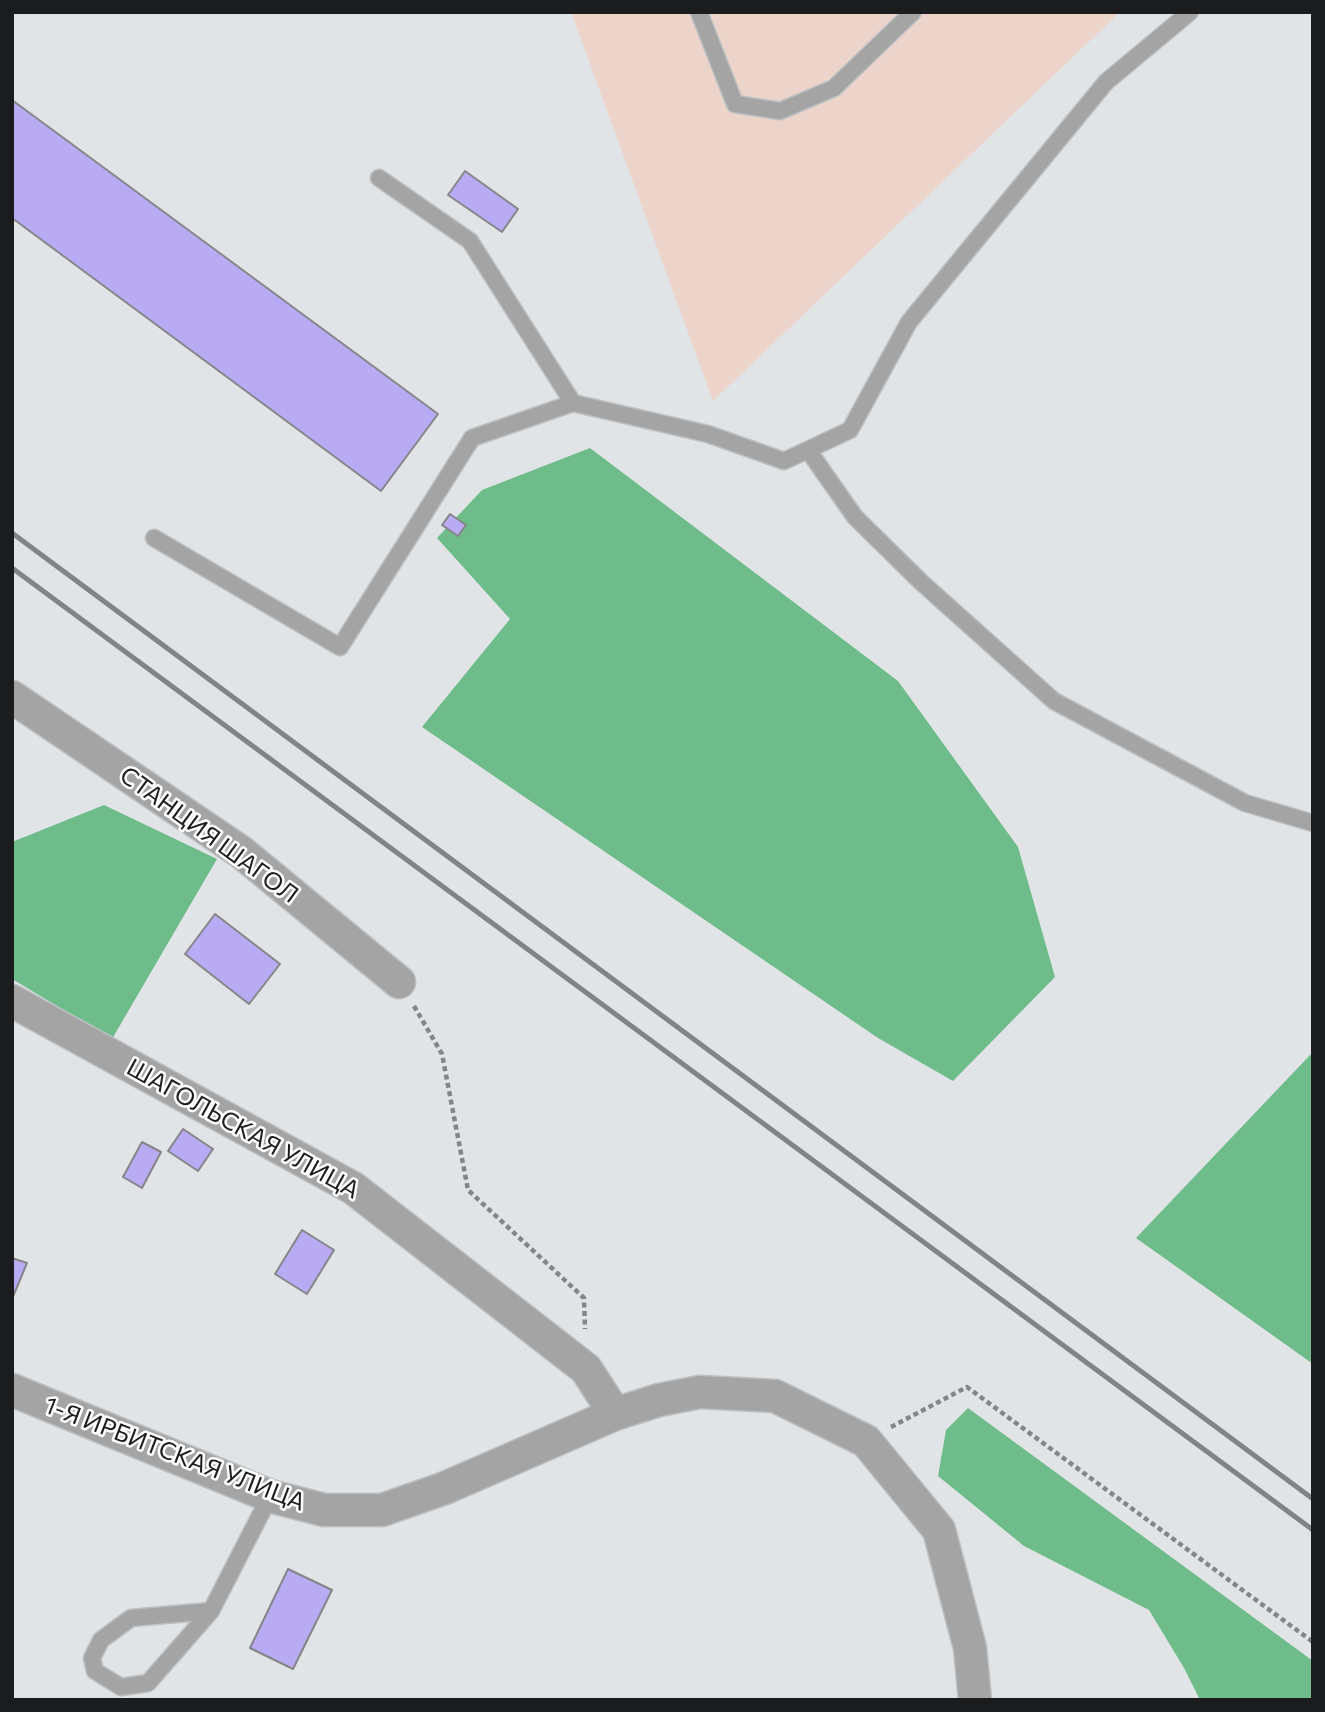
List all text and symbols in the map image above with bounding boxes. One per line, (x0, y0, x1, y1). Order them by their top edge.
street label: СТАНЦИЯ ШАГОЛ (114, 761, 304, 909)
street label: ШАГОЛЬСКАЯ УЛИЦА (122, 1053, 364, 1205)
street label: 1-Я ИРБИТСКАЯ УЛИЦА (41, 1391, 309, 1517)

